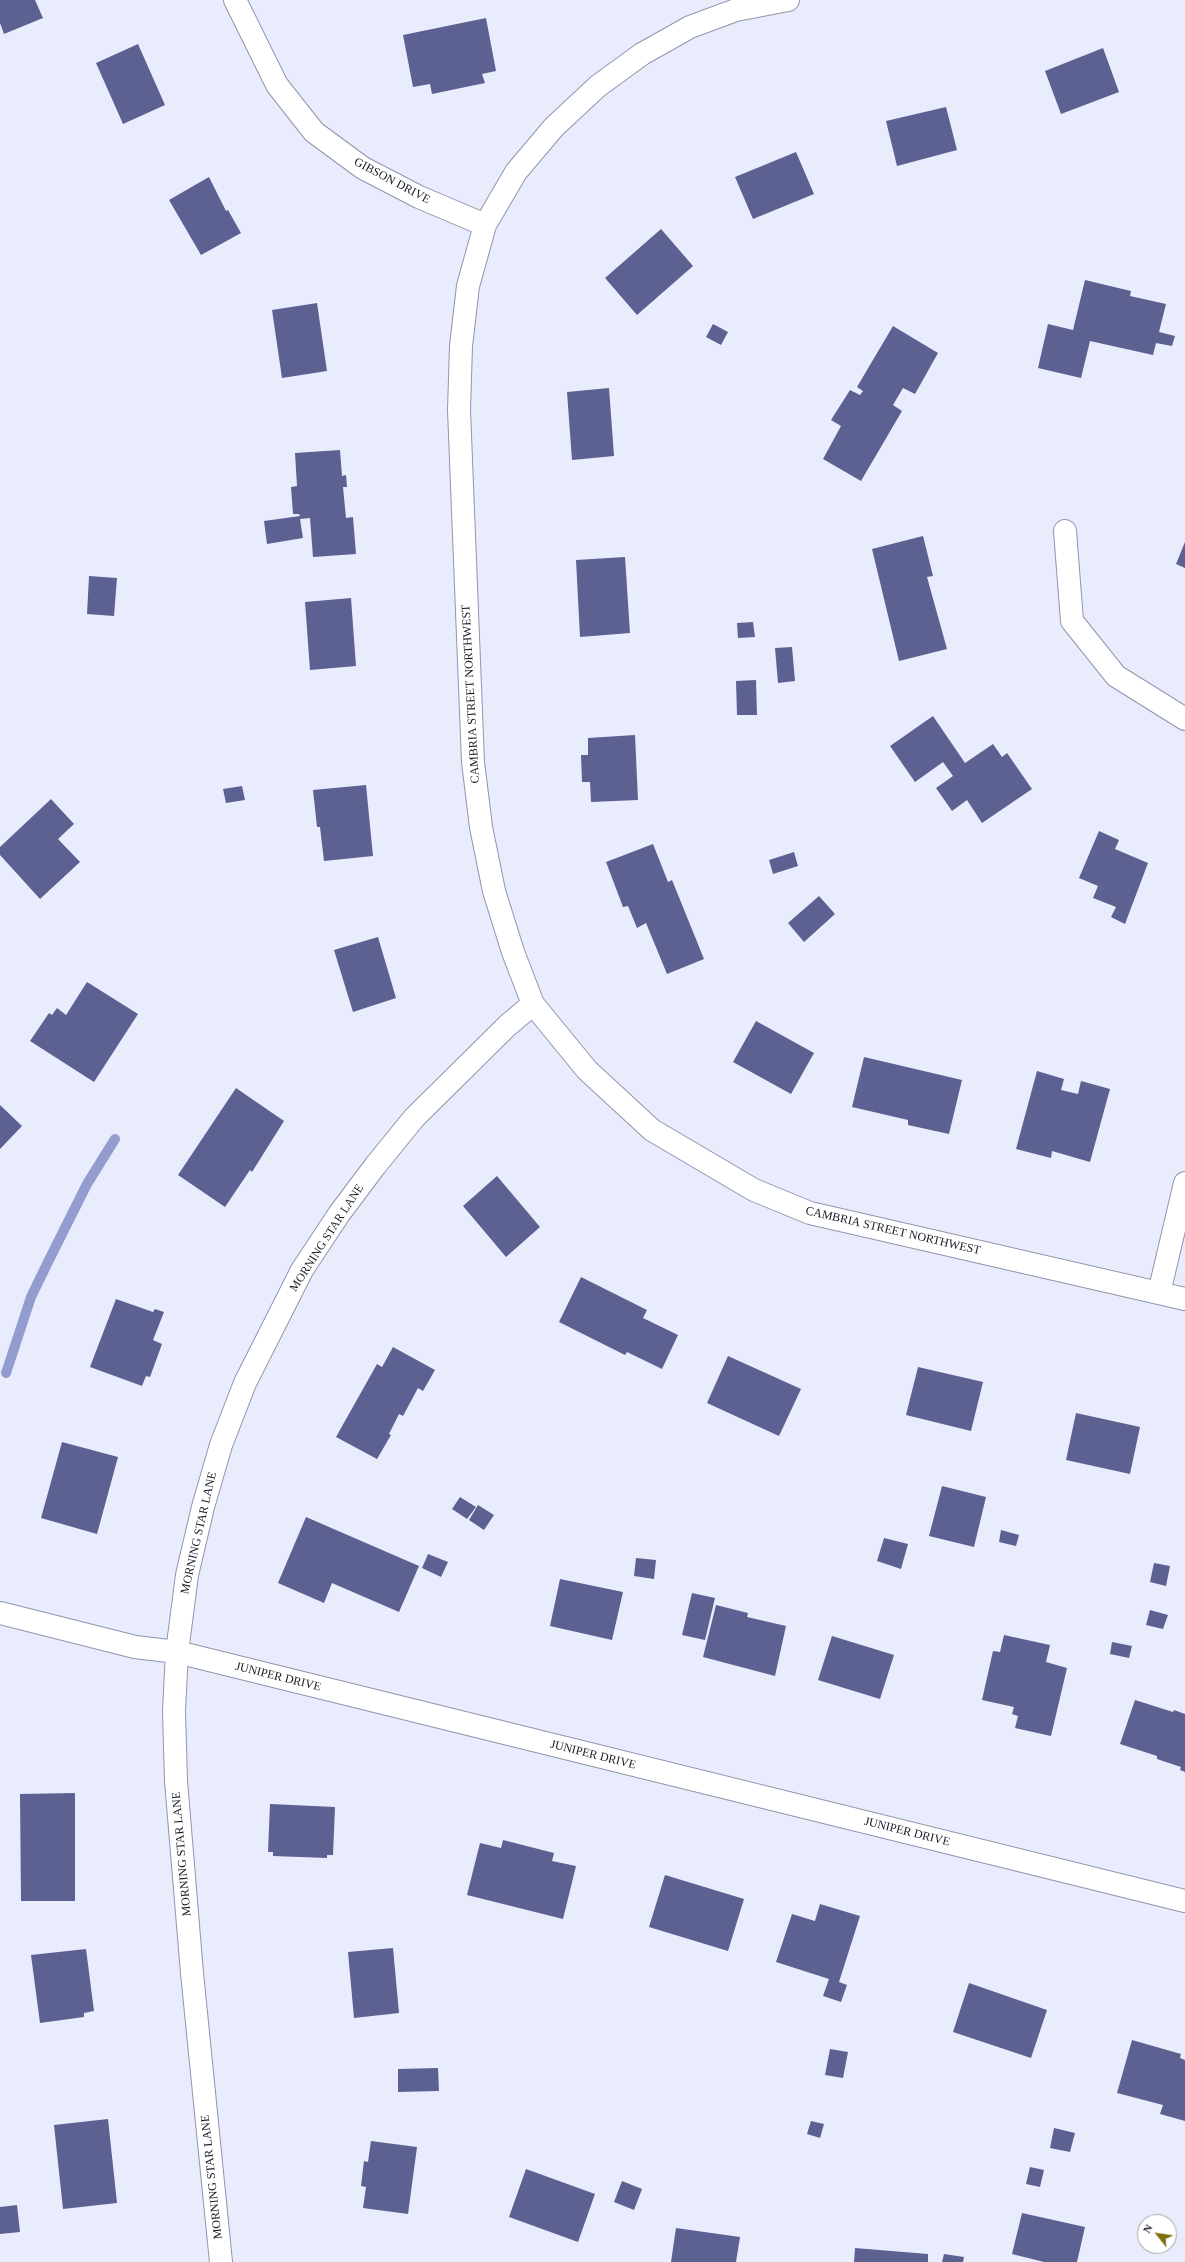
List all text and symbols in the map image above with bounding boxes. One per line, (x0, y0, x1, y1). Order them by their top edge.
street label: GIBSON DRIVE (351, 155, 433, 207)
street label: CAMBRIA STREET NORTHWEST (459, 604, 483, 784)
street label: MORNING STAR LANE (287, 1182, 367, 1294)
street label: CAMBRIA STREET NORTHWEST (804, 1204, 982, 1258)
street label: MORNING STAR LANE (178, 1470, 220, 1596)
street label: JUNIPER DRIVE (234, 1659, 322, 1695)
street label: JUNIPER DRIVE (549, 1737, 637, 1773)
street label: MORNING STAR LANE (169, 1791, 195, 1917)
street label: JUNIPER DRIVE (863, 1814, 951, 1850)
street label: MORNING STAR LANE (198, 2114, 226, 2240)
north arrow (1137, 2214, 1177, 2254)
text: N (1140, 2222, 1155, 2235)

